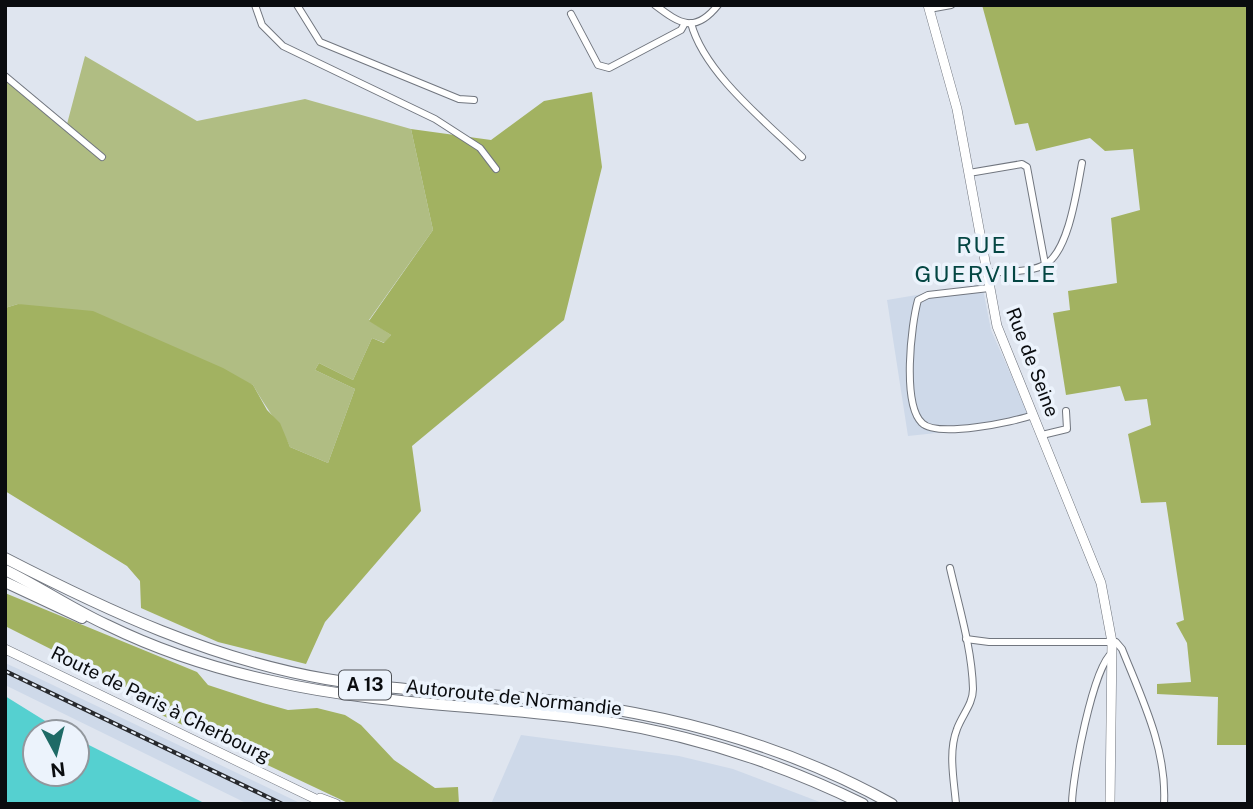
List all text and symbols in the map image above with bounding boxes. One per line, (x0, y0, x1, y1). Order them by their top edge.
district label: RUE (956, 231, 1008, 258)
district label: GUERVILLE (914, 260, 1058, 287)
street label: Rue de Seine (1002, 304, 1064, 420)
street label: Route de Paris à Cherbourg (48, 641, 274, 767)
road number: A 13 (339, 670, 391, 700)
street label: Autoroute de Normandie (405, 675, 623, 719)
north arrow (21, 718, 91, 788)
text: N (49, 758, 67, 782)

